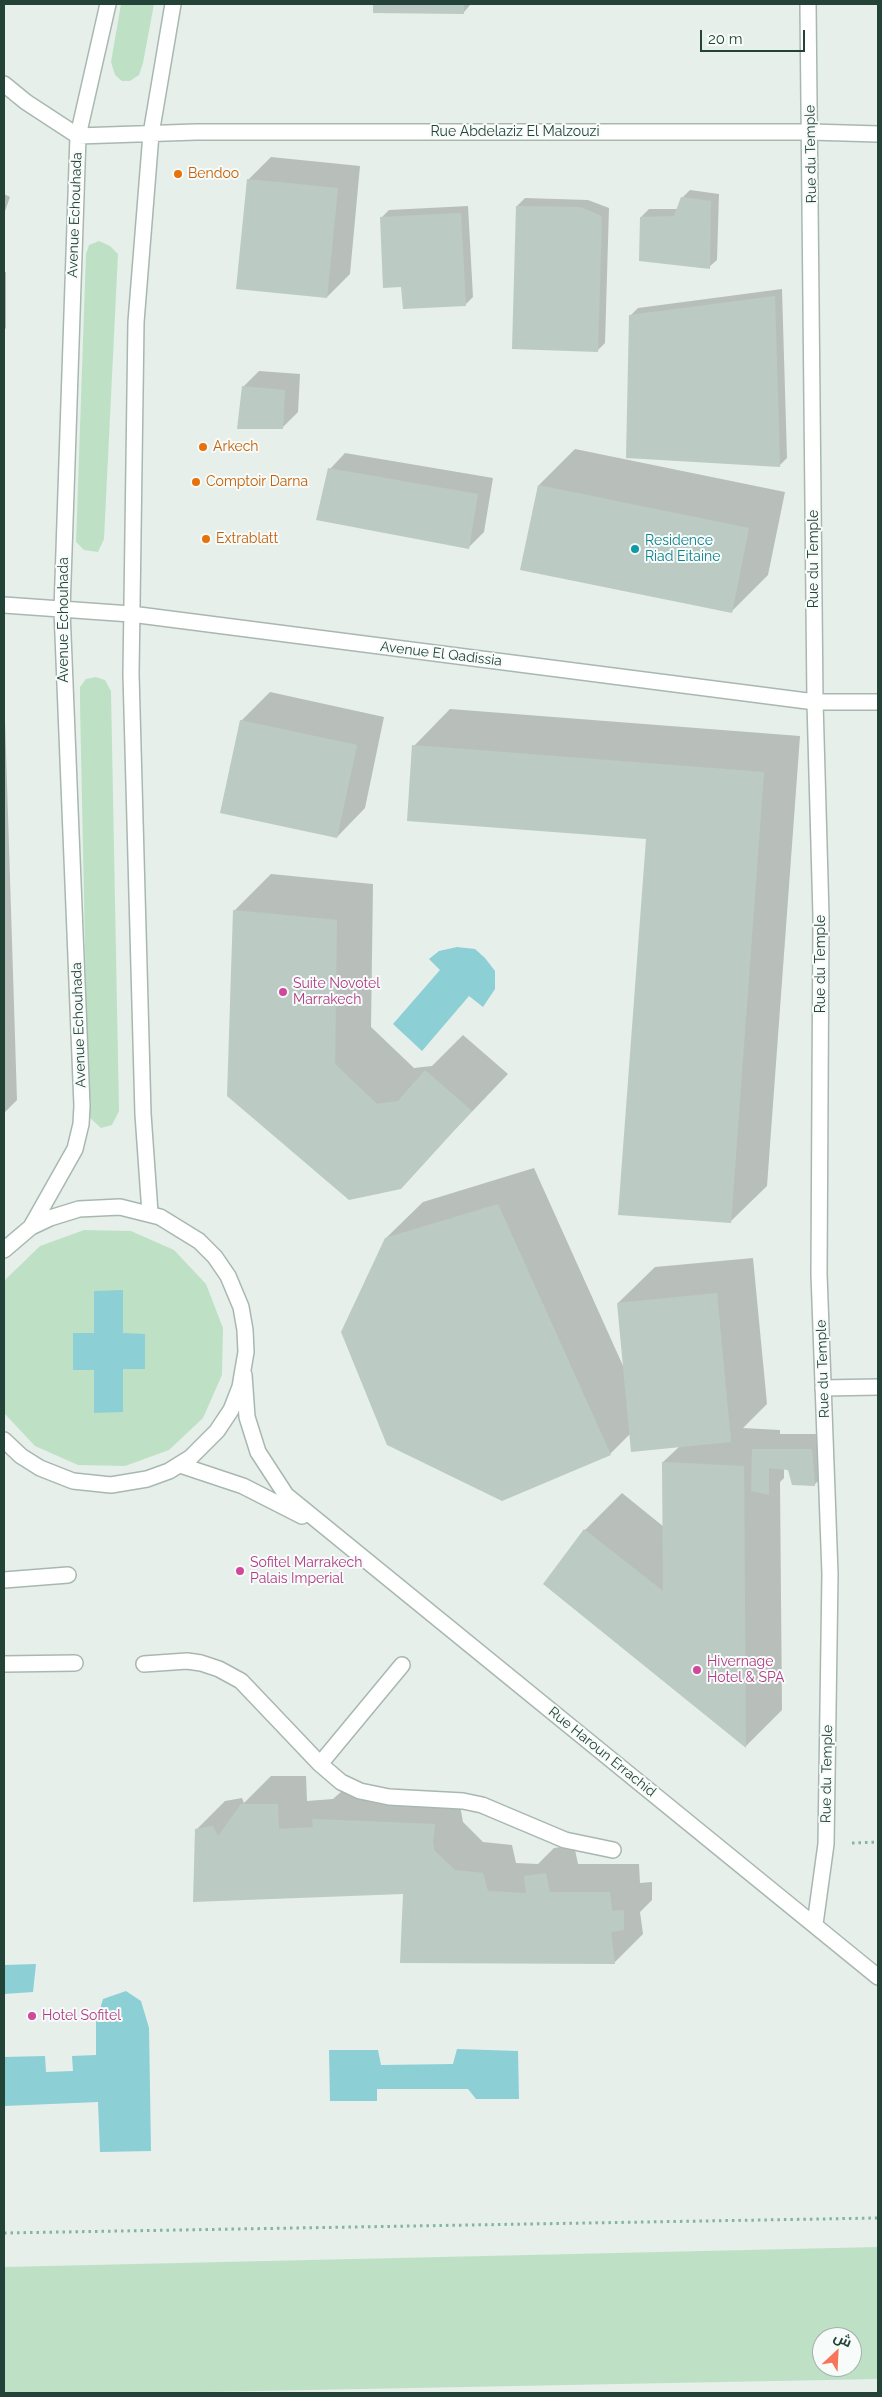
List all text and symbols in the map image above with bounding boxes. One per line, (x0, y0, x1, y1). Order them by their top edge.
scale bar (702, 20, 807, 52)
text: 20 m (708, 30, 743, 48)
street label: Rue du Temple (802, 105, 820, 203)
street label: Rue Abdelaziz El Malzouzi (431, 124, 599, 140)
street label: Avenue Echouhada (64, 152, 86, 278)
place label: Bendoo (188, 166, 239, 182)
marker: Bendoo (172, 168, 184, 180)
place label: Arkech (213, 439, 258, 455)
marker: Arkech (197, 441, 209, 453)
place label: Comptoir Darna (206, 474, 308, 490)
marker: Comptoir Darna (190, 476, 202, 488)
street label: Rue du Temple (806, 510, 822, 608)
place label: Extrablatt (216, 531, 278, 547)
marker: Extrablatt (200, 533, 212, 545)
place label: Residence Riad Eitaine (645, 533, 720, 566)
marker: Residence Riad Eitaine (629, 543, 641, 555)
street label: Avenue Echouhada (56, 557, 72, 683)
street label: Avenue El Qadissia (379, 638, 503, 670)
street label: Rue du Temple (813, 915, 829, 1013)
street label: Avenue Echouhada (68, 962, 90, 1088)
place label: Suite Novotel Marrakech (293, 976, 380, 1009)
marker: Suite Novotel Marrakech (277, 986, 289, 998)
street label: Rue du Temple (813, 1320, 833, 1418)
place label: Sofitel Marrakech Palais Imperial (250, 1555, 362, 1588)
marker: Sofitel Marrakech Palais Imperial (234, 1565, 246, 1577)
place label: Hivernage Hotel & SPA (707, 1654, 784, 1686)
marker: Hivernage Hotel & SPA (691, 1664, 703, 1676)
street label: Rue Haroun Errachid (545, 1703, 659, 1801)
street label: Rue du Temple (818, 1725, 836, 1823)
place label: Hotel Sofitel (42, 2008, 121, 2024)
marker: Hotel Sofitel (26, 2010, 38, 2022)
north arrow (812, 2327, 862, 2377)
text: ش (831, 2328, 854, 2350)

